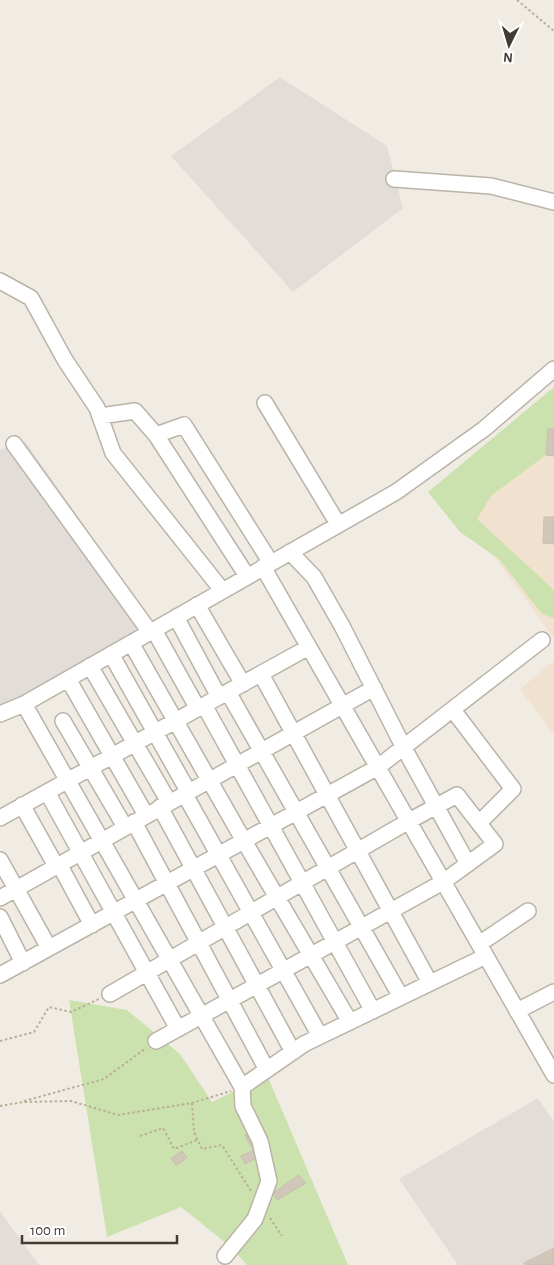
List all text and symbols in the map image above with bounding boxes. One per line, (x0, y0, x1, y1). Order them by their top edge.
north arrow (484, 20, 534, 70)
text: N (502, 50, 513, 64)
scale bar (22, 1212, 178, 1244)
text: 100 m (30, 1223, 65, 1238)

